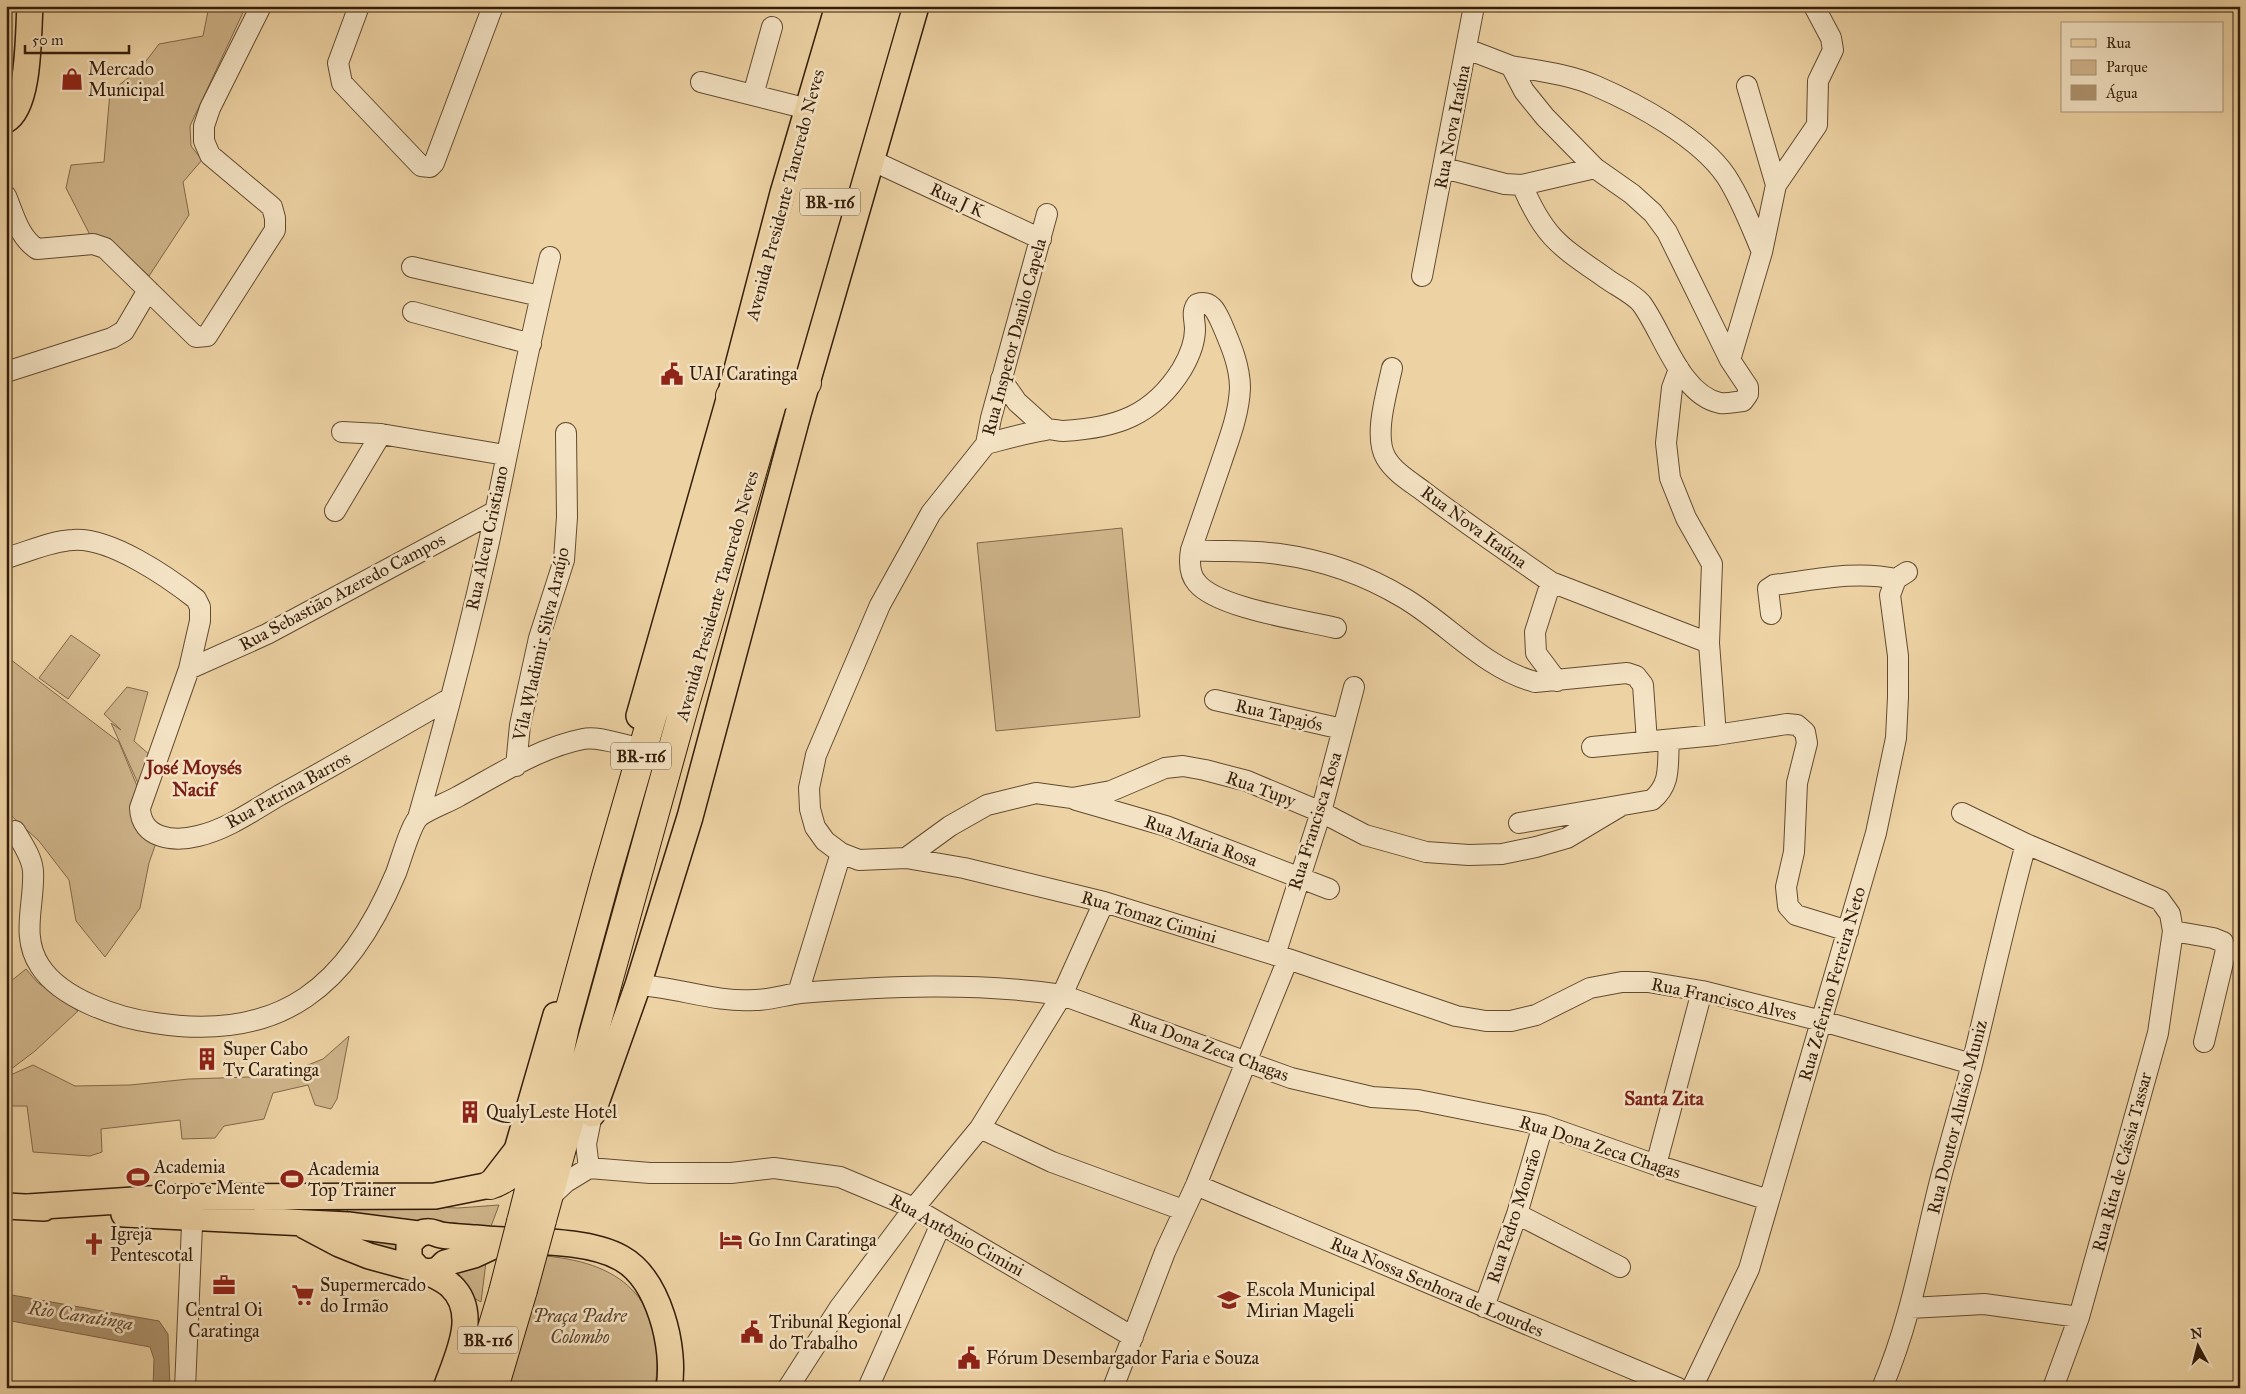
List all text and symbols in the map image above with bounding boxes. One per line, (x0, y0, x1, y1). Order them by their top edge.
scale bar (25, 22, 129, 54)
legend (2061, 22, 2224, 112)
text: 50 m (32, 31, 64, 49)
text: Rua (2106, 34, 2131, 52)
place label: Mercado Municipal (88, 58, 165, 101)
text: Parque (2106, 58, 2148, 77)
street label: Rua Nova Itaúna (1429, 63, 1475, 191)
shop icon: Mercado Municipal (59, 66, 85, 92)
street label: Avenida Presidente Tancredo Neves (741, 67, 829, 324)
text: Água (2105, 83, 2138, 102)
street label: Rua J K (926, 178, 989, 224)
road number: BR-116 (800, 188, 860, 216)
street label: Rua Inspetor Danilo Capela (977, 236, 1051, 438)
public building icon: UAI Caratinga (659, 361, 685, 387)
place label: UAI Caratinga (689, 363, 798, 386)
street label: Rua Alceu Cristiano (461, 464, 513, 612)
street label: Avenida Presidente Tancredo Neves (670, 468, 763, 725)
street label: Rua Nova Itaúna (1417, 481, 1532, 573)
street label: Rua Sebastião Azeredo Campos (235, 528, 449, 656)
street label: Vila Wladimir Silva Araújo (508, 545, 574, 744)
street label: Rua Tapajós (1233, 694, 1325, 736)
road number: BR-116 (611, 742, 671, 769)
street label: Rua Patrina Barros (222, 747, 354, 833)
street label: Rua Francisca Rosa (1284, 749, 1347, 893)
district label: José Moysés Nacif (143, 756, 242, 801)
street label: Rua Tupy (1223, 766, 1299, 812)
street label: Rua Maria Rosa (1141, 810, 1261, 872)
street label: Rua Zeferino Ferreira Neto (1794, 884, 1870, 1084)
street label: Rua Tomaz Cimini (1079, 886, 1219, 948)
street label: Rua Francisco Alves (1649, 973, 1799, 1025)
street label: Rua Dona Zeca Chagas (1126, 1008, 1292, 1087)
street label: Rua Doutor Aluísio Muniz (1922, 1017, 1992, 1217)
place label: Super Cabo Tv Caratinga (223, 1038, 320, 1082)
building icon: Super Cabo Tv Caratinga (194, 1046, 220, 1072)
street label: Rua Rita de Cássia Tassar (2087, 1070, 2157, 1254)
district label: Santa Zita (1624, 1087, 1705, 1110)
building icon: QualyLeste Hotel (457, 1099, 483, 1125)
place label: QualyLeste Hotel (486, 1101, 617, 1123)
street label: Rua Dona Zeca Chagas (1516, 1111, 1684, 1184)
street label: Rua Pedro Mourão (1482, 1146, 1546, 1286)
place label: Academia Corpo e Mente (153, 1156, 265, 1199)
place label: Academia Top Trainer (307, 1158, 396, 1201)
sports icon: Academia Corpo e Mente (125, 1164, 151, 1190)
sports icon: Academia Top Trainer (279, 1166, 305, 1192)
street label: Rua Antônio Cimini (886, 1189, 1028, 1281)
place label: Igreja Pentescotal (110, 1223, 193, 1266)
hotel icon: Go Inn Caratinga (718, 1227, 744, 1253)
place label: Go Inn Caratinga (748, 1229, 877, 1252)
church icon: Igreja Pentescotal (81, 1231, 107, 1257)
street label: Rua Nossa Senhora de Lourdes (1327, 1232, 1547, 1342)
office icon: Central Oi Caratinga (211, 1272, 237, 1298)
place label: Supermercado do Irmão (320, 1274, 426, 1317)
place label: Escola Municipal Mirian Mageli (1246, 1279, 1375, 1323)
supermarket icon: Supermercado do Irmão (290, 1282, 316, 1308)
school or university icon: Escola Municipal Mirian Mageli (1216, 1287, 1242, 1313)
water label: Rio Caratinga (26, 1296, 135, 1335)
place label: Central Oi Caratinga (185, 1299, 263, 1343)
park label: Praça Padre Colombo (533, 1305, 628, 1348)
place label: Tribunal Regional do Trabalho (769, 1311, 902, 1354)
public building icon: Tribunal Regional do Trabalho (739, 1319, 765, 1345)
north arrow (2174, 1322, 2224, 1372)
text: N (2190, 1324, 2204, 1343)
road number: BR-116 (458, 1326, 518, 1354)
public building icon: Fórum Desembargador Faria e Souza (956, 1345, 982, 1371)
place label: Fórum Desembargador Faria e Souza (986, 1347, 1260, 1370)

